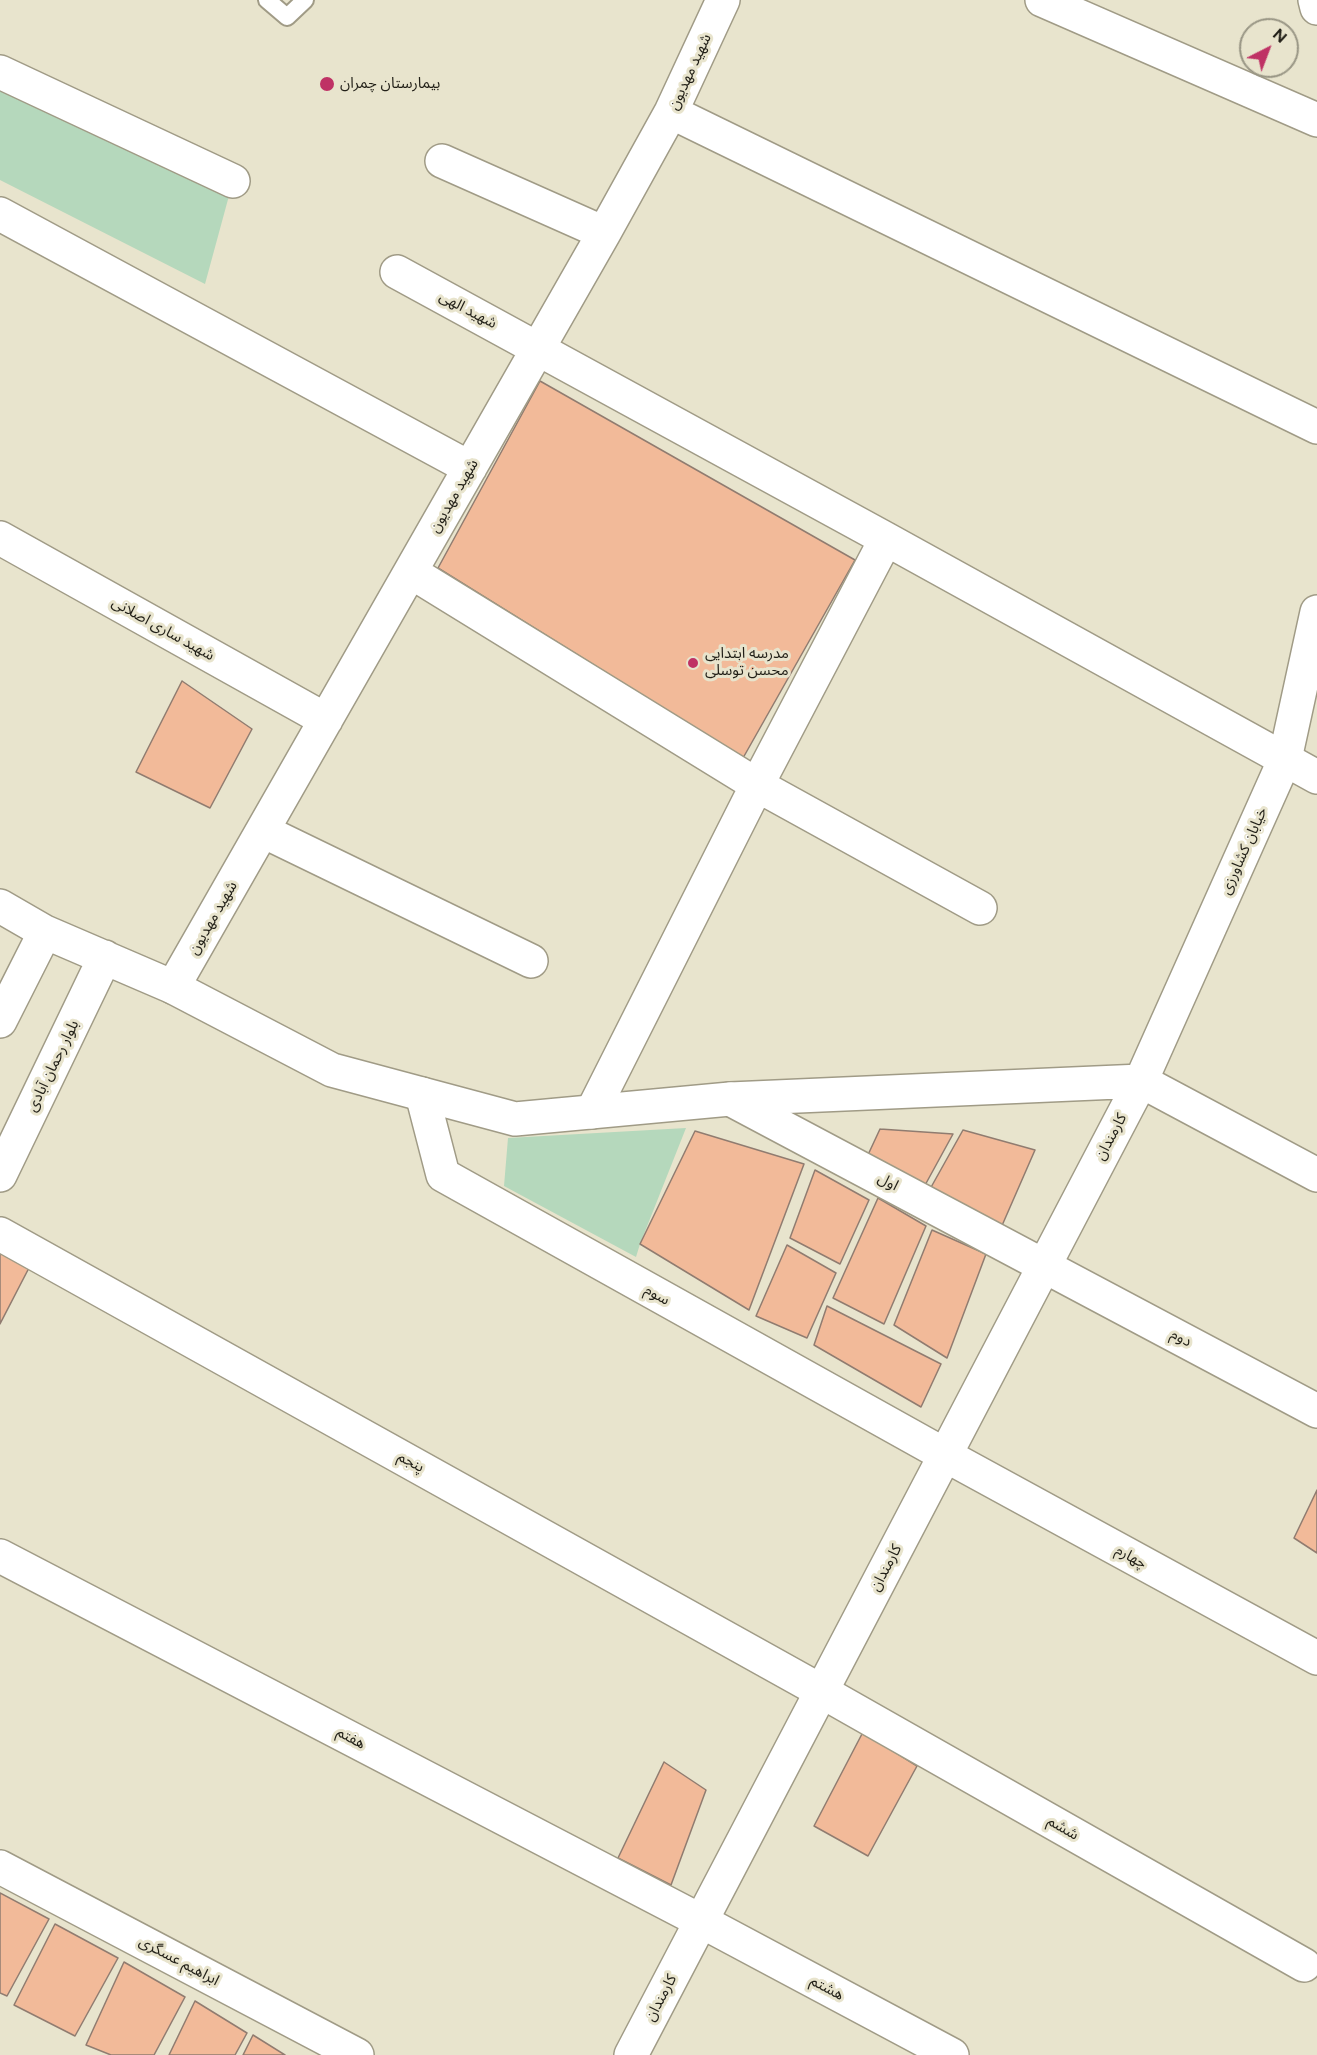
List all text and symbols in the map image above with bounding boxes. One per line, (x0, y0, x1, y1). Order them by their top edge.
north arrow (1239, 18, 1299, 78)
text: N (1269, 25, 1291, 47)
street label: شهید مهدیون (665, 31, 715, 113)
marker: بیمارستان چمران (318, 75, 336, 93)
place label: بیمارستان چمران (340, 75, 440, 93)
street label: شهید الهی (436, 287, 500, 333)
street label: شهید مهدیون (426, 456, 482, 536)
street label: شهید ساری اصلانی (109, 593, 217, 665)
place label: مدرسه ابتدایی محسن توسلی (705, 645, 789, 680)
marker: مدرسه ابتدایی محسن توسلی (686, 656, 700, 670)
street label: خیابان کشاورزی (1217, 805, 1271, 897)
street label: شهید مهدیون (185, 878, 241, 958)
street label: بلوار رحمان آبادی (23, 1017, 83, 1115)
street label: کارمندان (1091, 1111, 1131, 1163)
street label: اول (875, 1169, 901, 1195)
street label: سوم (641, 1281, 673, 1309)
street label: دوم (1167, 1325, 1195, 1351)
street label: پنجم (395, 1447, 427, 1477)
street label: چهارم (1112, 1541, 1150, 1573)
street label: کارمندان (866, 1542, 906, 1594)
street label: هفتم (334, 1723, 368, 1753)
street label: ششم (1044, 1812, 1082, 1844)
street label: ابراهیم عسگری (136, 1932, 222, 1990)
street label: کارمندان (641, 1972, 681, 2024)
street label: هشتم (807, 1972, 847, 2004)

